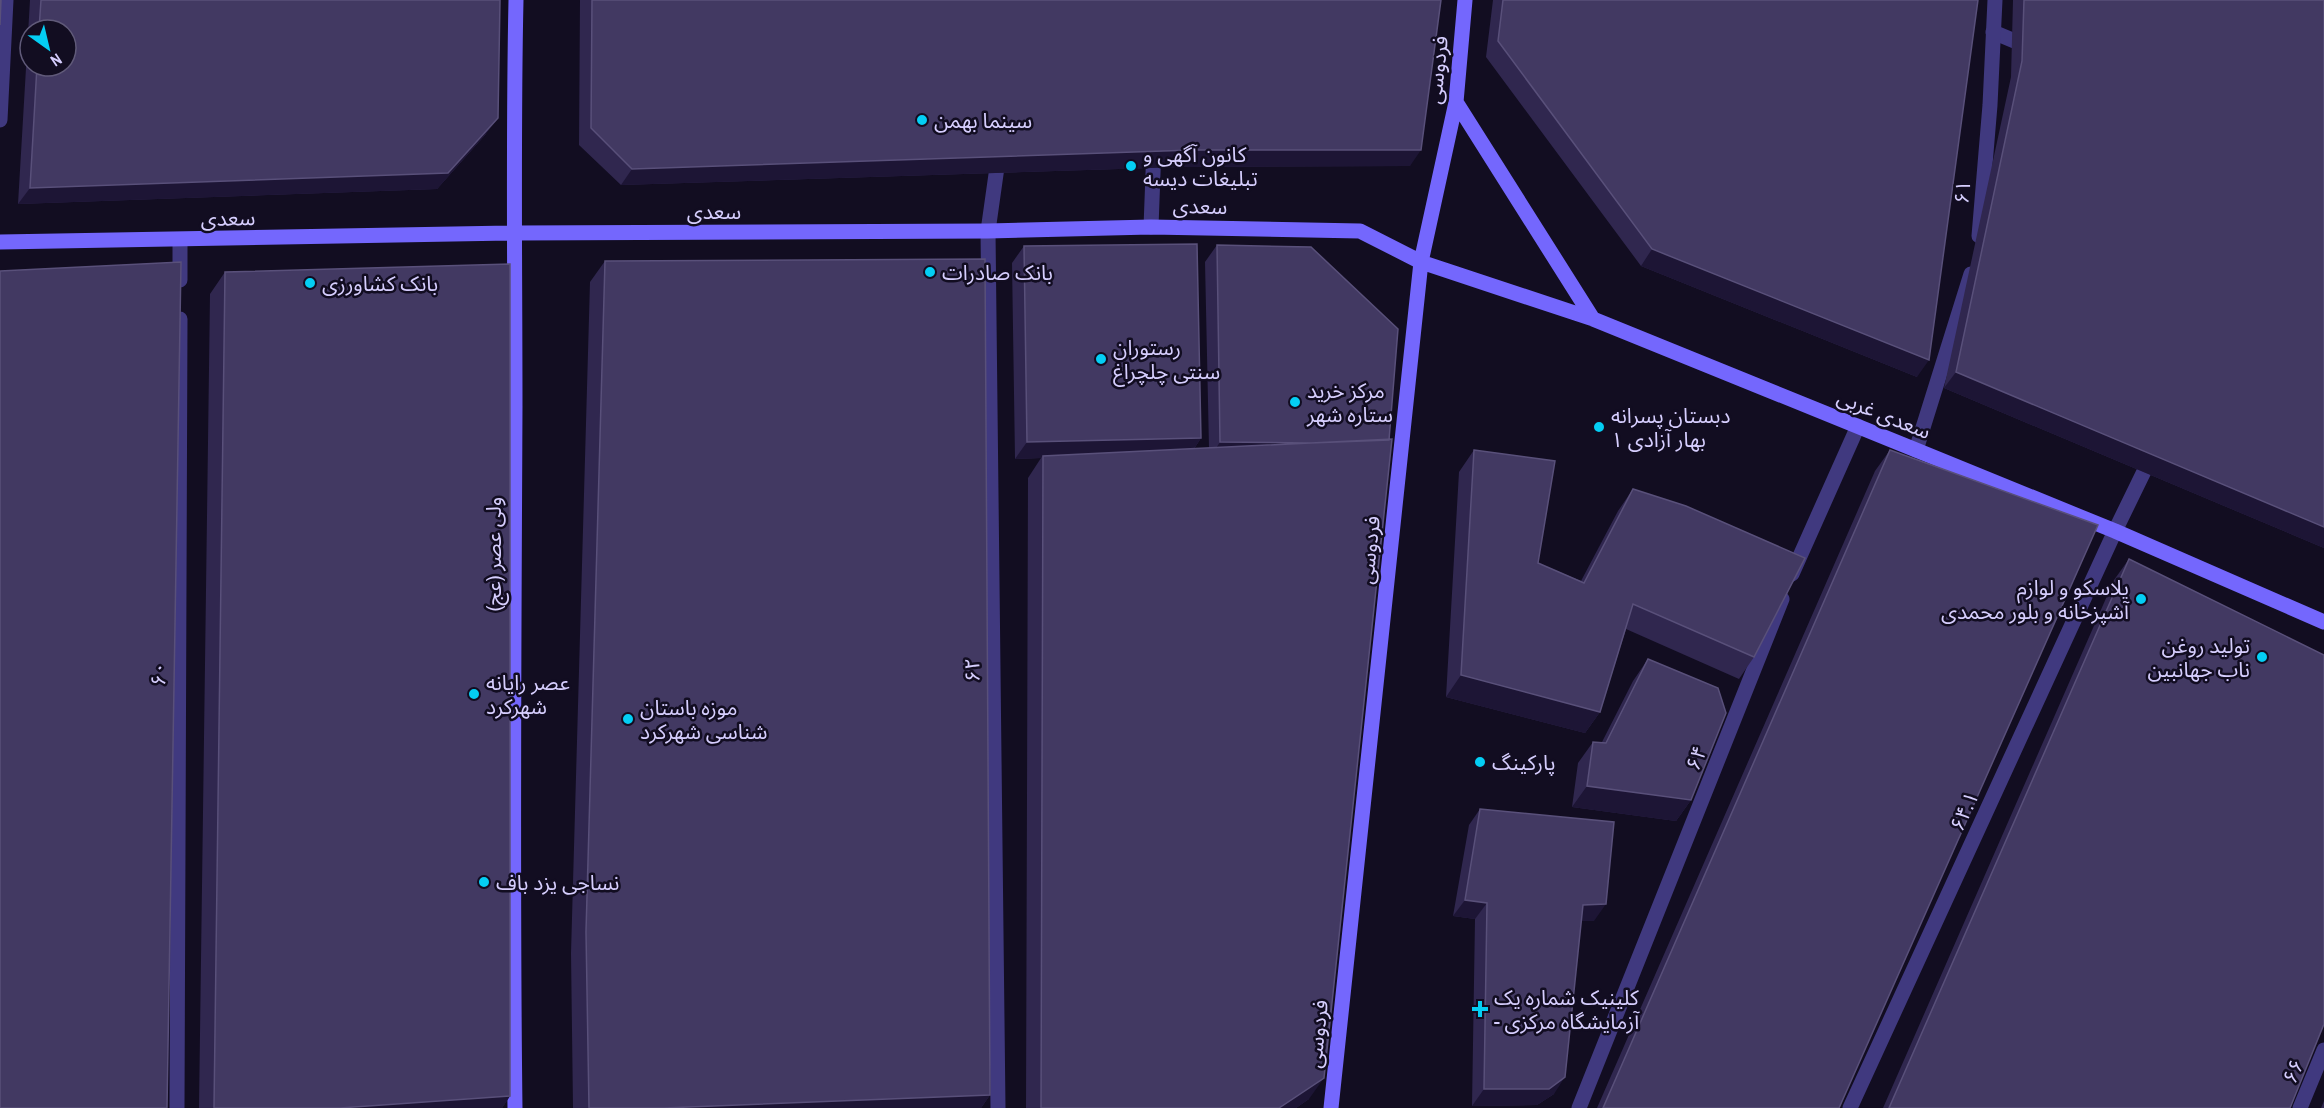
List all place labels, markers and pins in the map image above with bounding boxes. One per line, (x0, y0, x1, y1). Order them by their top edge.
place label: سینما بهمن (934, 106, 1032, 135)
marker: سینما بهمن (915, 113, 929, 127)
place label: کانون آگهی و تبلیغات دیسه (1143, 140, 1258, 193)
marker: کانون آگهی و تبلیغات دیسه (1124, 159, 1138, 173)
place label: بانک صادرات (942, 258, 1053, 287)
marker: بانک صادرات (923, 265, 937, 279)
place label: بانک کشاورزی (322, 269, 438, 298)
marker: بانک کشاورزی (303, 276, 317, 290)
place label: رستوران سنتی چلچراغ (1113, 333, 1220, 387)
marker: رستوران سنتی چلچراغ (1094, 352, 1108, 366)
place label: مرکز خرید ستاره شهر (1306, 376, 1393, 429)
marker: مرکز خرید ستاره شهر (1288, 395, 1302, 409)
place label: دبستان پسرانه بهار آزادی ۱ (1611, 401, 1730, 454)
marker: دبستان پسرانه بهار آزادی ۱ (1592, 420, 1606, 434)
place label: پلاسکو و لوازم آشپزخانه و بلور محمدی (1941, 573, 2130, 626)
marker: پلاسکو و لوازم آشپزخانه و بلور محمدی (2134, 592, 2148, 606)
place label: تولید روغن ناب جهانبین (2147, 631, 2250, 684)
marker: تولید روغن ناب جهانبین (2255, 650, 2269, 664)
place label: عصر رایانه شهرکرد (486, 668, 570, 721)
marker: عصر رایانه شهرکرد (467, 687, 481, 701)
place label: موزه باستان شناسی شهرکرد (640, 693, 767, 746)
marker: موزه باستان شناسی شهرکرد (621, 712, 635, 726)
place label: پارکینگ (1492, 748, 1555, 777)
marker: پارکینگ (1473, 755, 1487, 769)
place label: نساجی یزد باف (496, 868, 619, 897)
marker: نساجی یزد باف (477, 875, 491, 889)
place label: کلینیک شماره یک - آزمایشگاه مرکزی (1494, 983, 1640, 1036)
marker: کلینیک شماره یک - آزمایشگاه مرکزی (1471, 1000, 1489, 1018)

